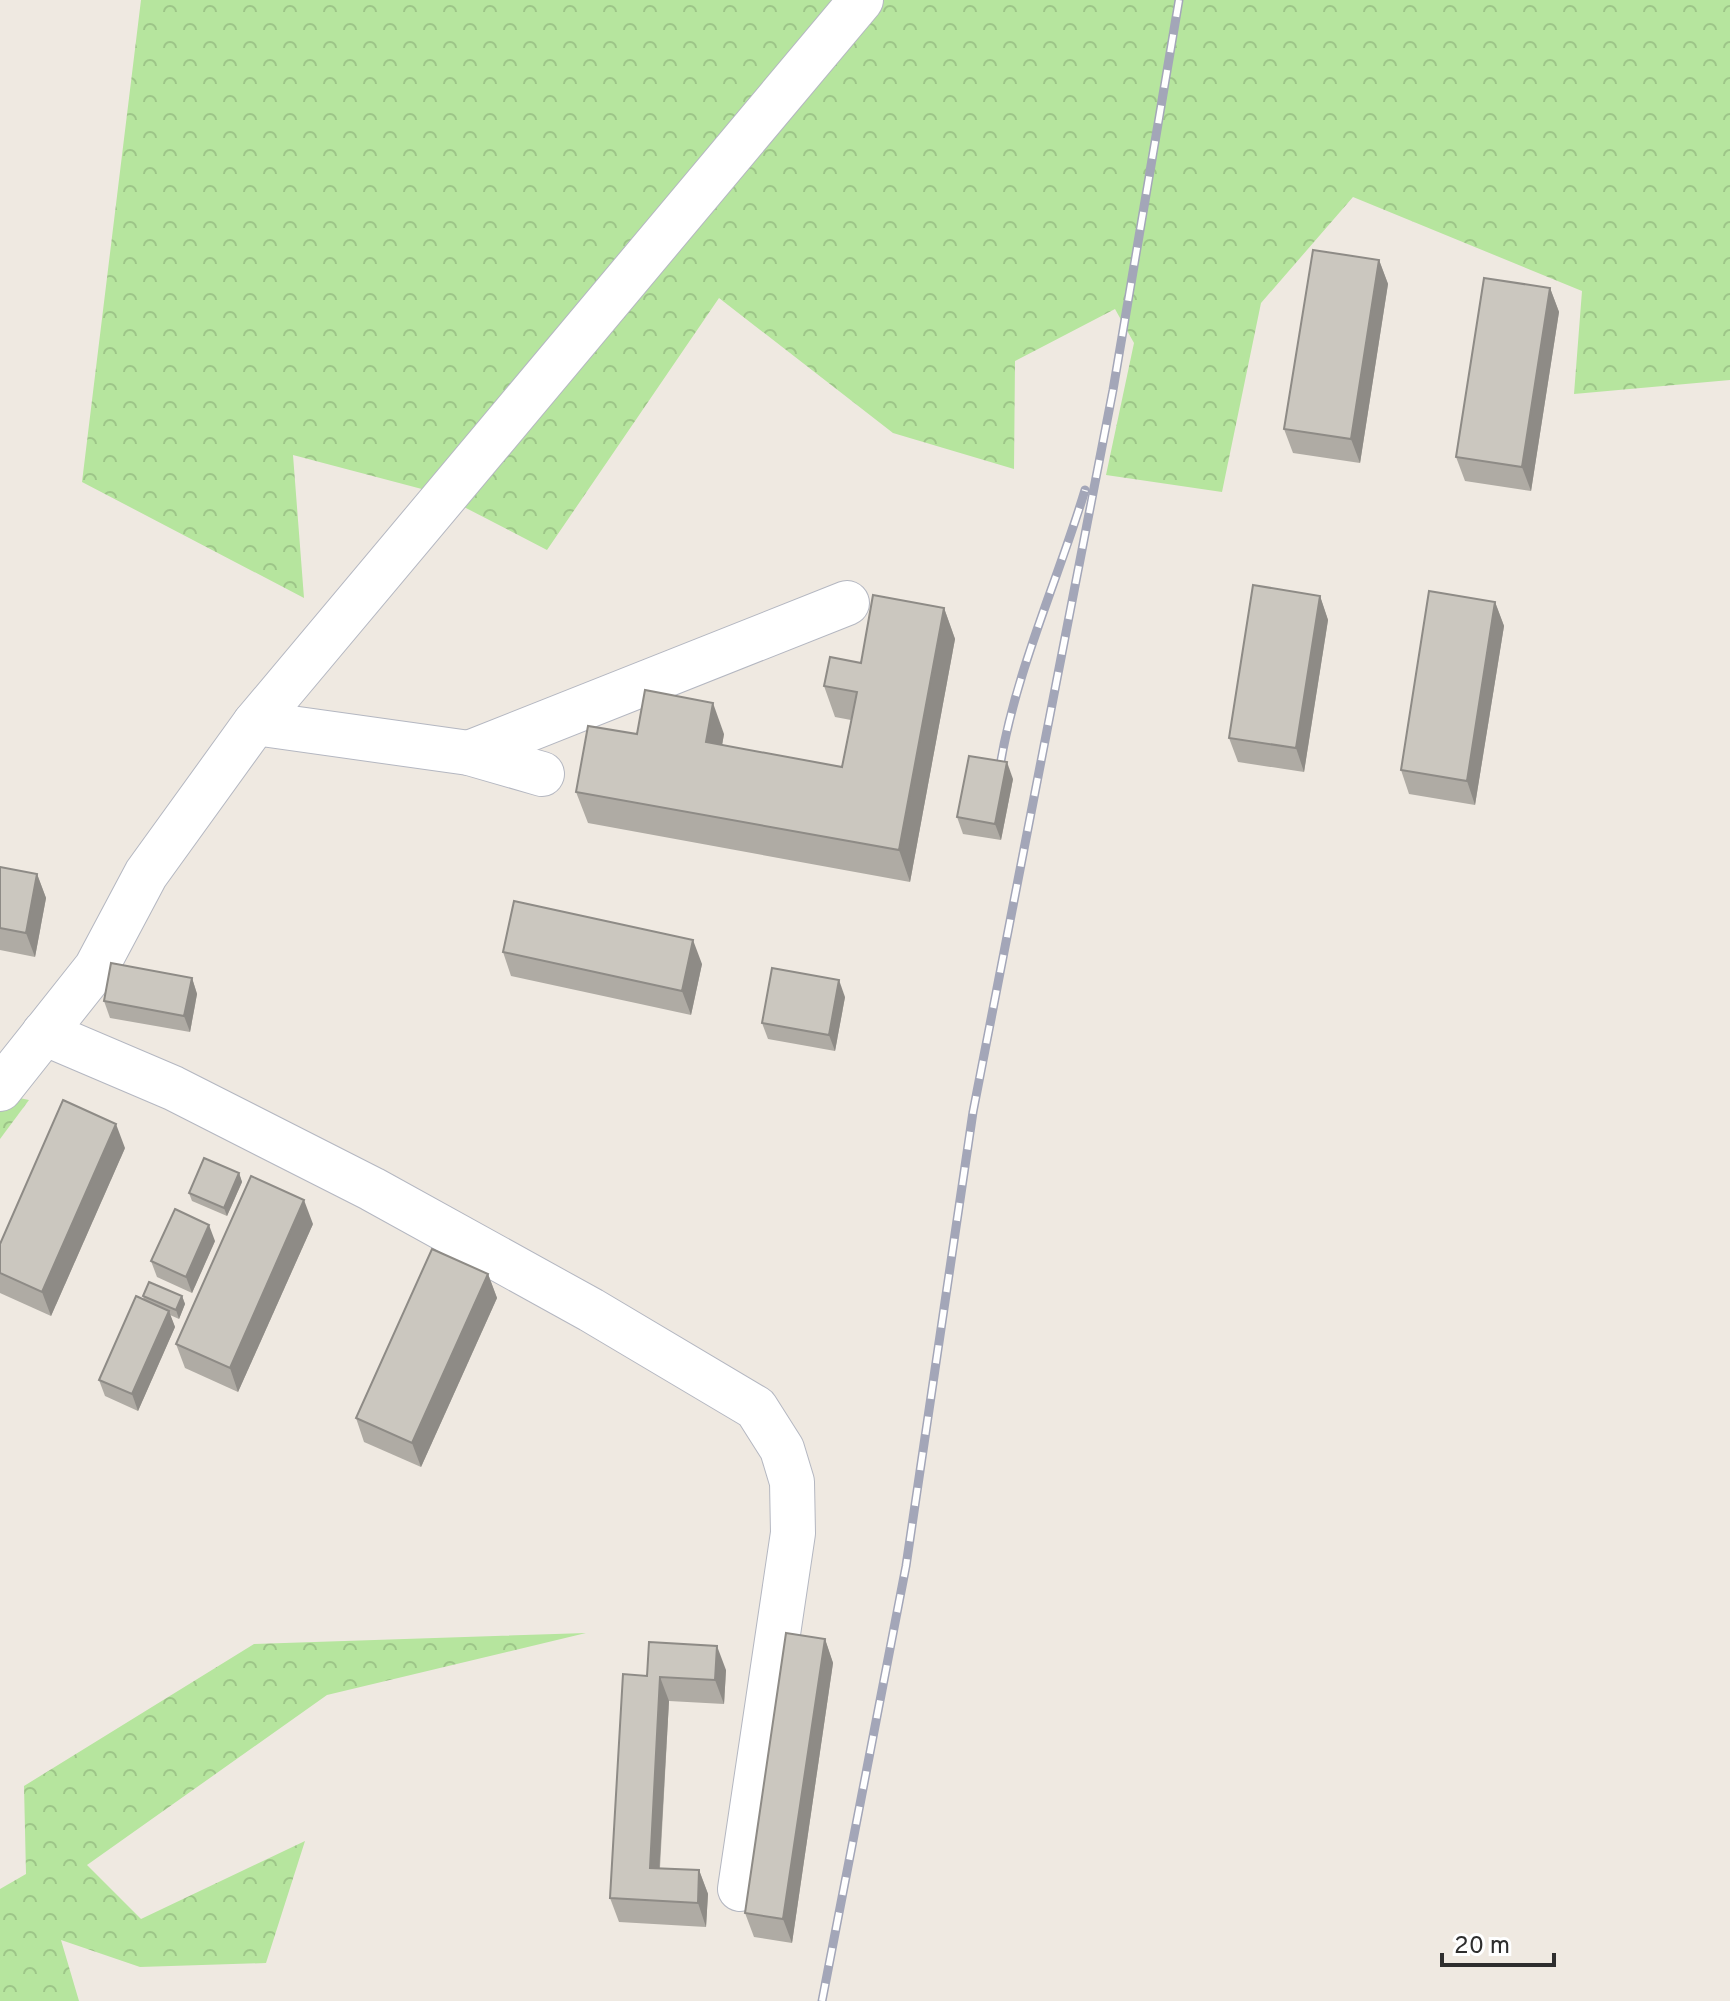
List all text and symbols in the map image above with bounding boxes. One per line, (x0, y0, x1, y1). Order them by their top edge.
scale bar (1442, 1917, 1554, 1967)
text: 20 m (1454, 1932, 1510, 1962)

